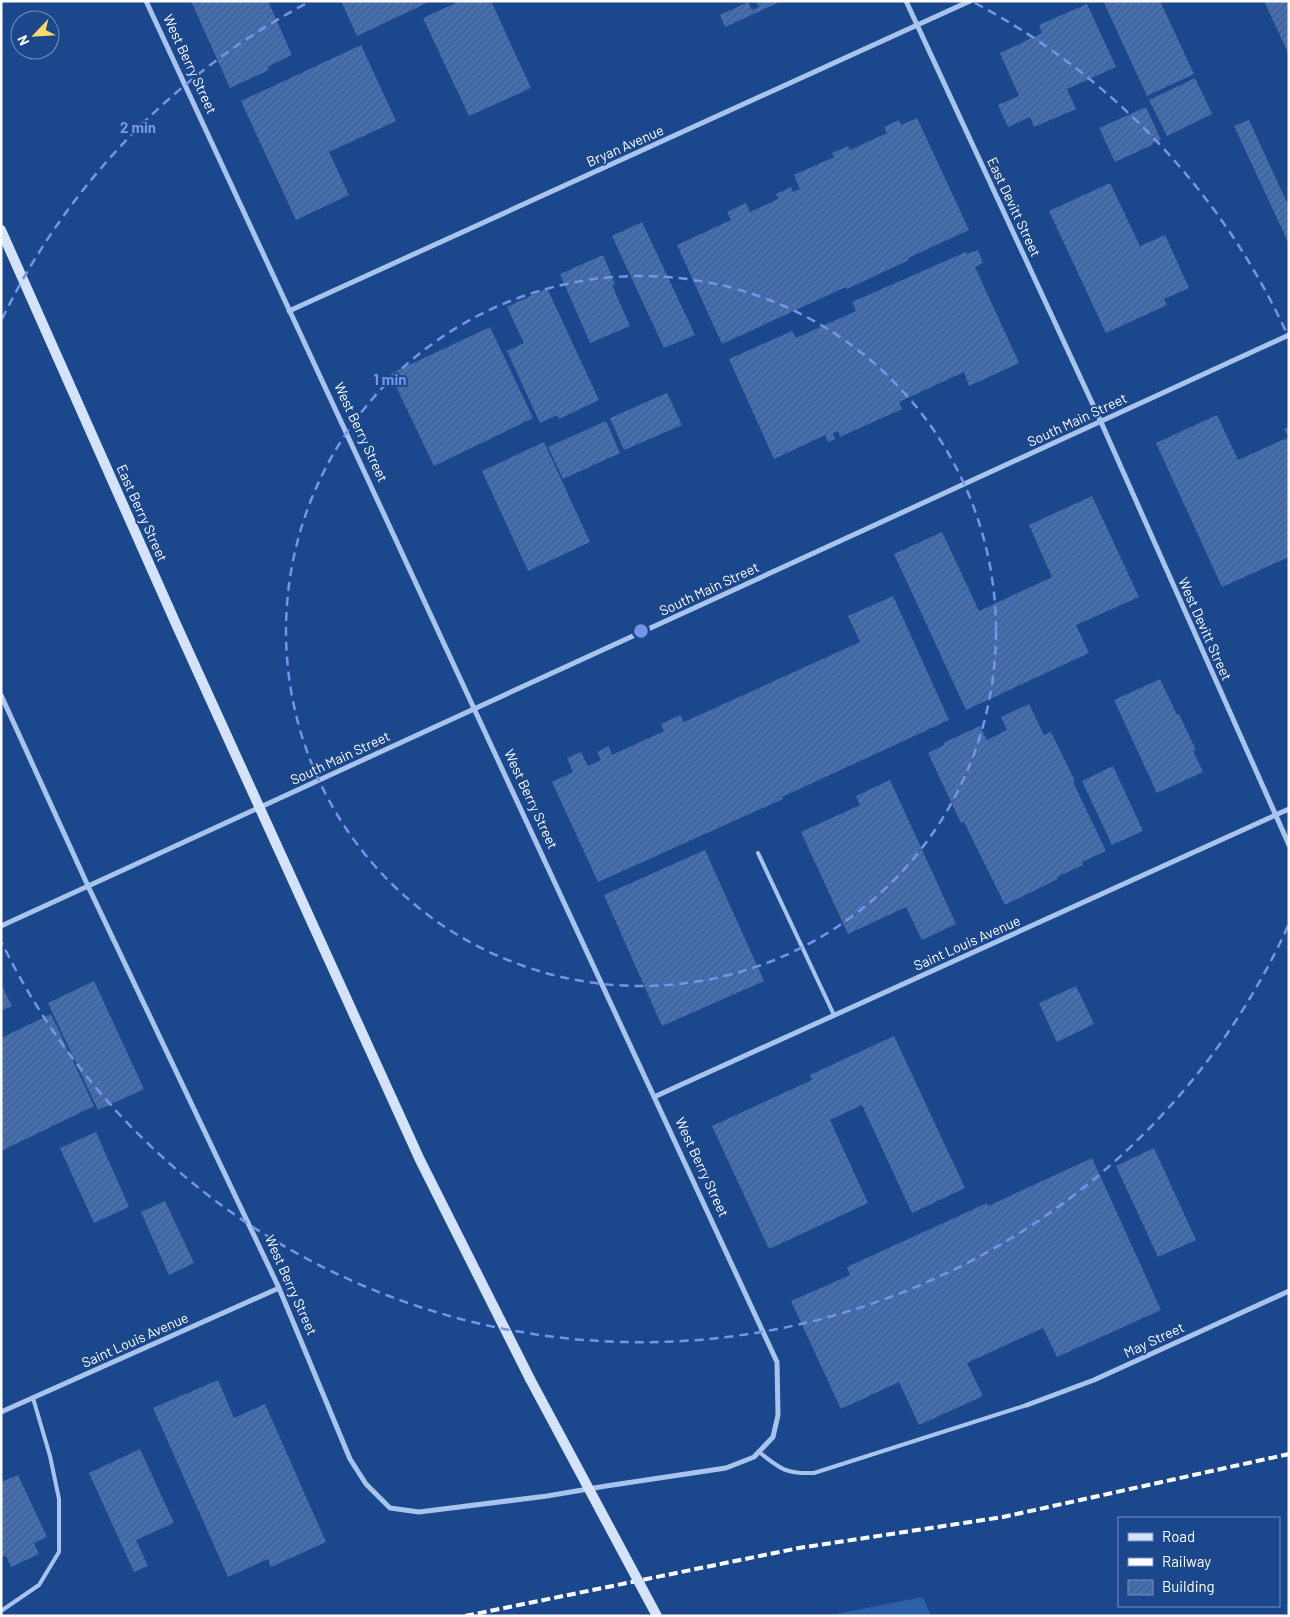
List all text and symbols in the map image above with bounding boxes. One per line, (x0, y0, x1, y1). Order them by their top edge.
north arrow (10, 10, 60, 60)
street label: West Berry Street (160, 11, 221, 116)
text: N (13, 33, 32, 49)
text: 2 min (120, 118, 156, 136)
street label: Bryan Avenue (584, 121, 666, 170)
street label: East Devitt Street (984, 154, 1045, 259)
text: 1 min (374, 370, 406, 388)
street label: West Berry Street (331, 379, 392, 484)
street label: South Main Street (1024, 389, 1129, 450)
street label: East Berry Street (113, 462, 171, 564)
street label: South Main Street (656, 558, 761, 619)
street label: West Devitt Street (1175, 575, 1236, 683)
centre of rings (632, 622, 650, 640)
street label: South Main Street (287, 727, 392, 788)
street label: West Berry Street (501, 746, 562, 851)
street label: Saint Louis Avenue (911, 911, 1023, 974)
street label: West Berry Street (672, 1114, 733, 1219)
street label: West Berry Street (262, 1232, 321, 1338)
street label: Saint Louis Avenue (79, 1308, 191, 1371)
street label: May Street (1121, 1318, 1187, 1361)
legend (1118, 1517, 1280, 1607)
text: Road (1162, 1527, 1195, 1545)
text: Railway (1162, 1552, 1211, 1570)
text: Building (1162, 1577, 1215, 1595)

